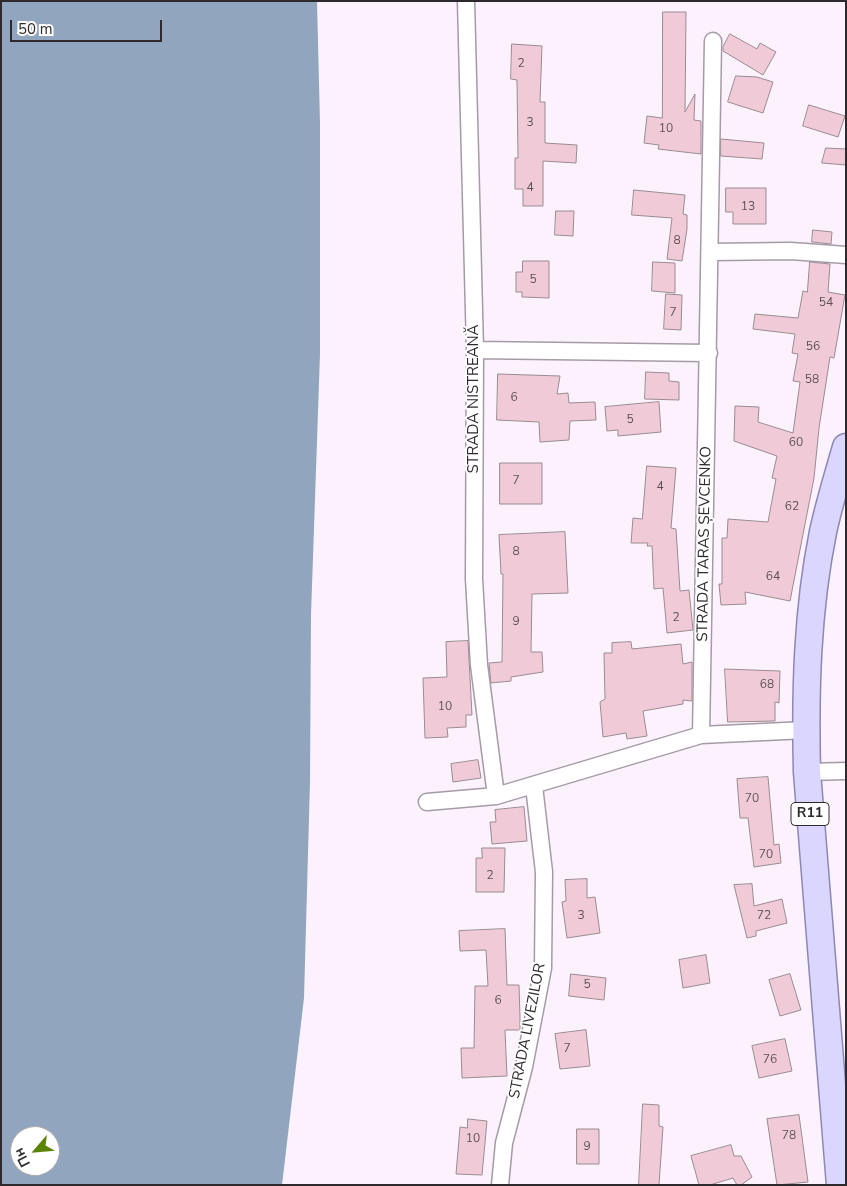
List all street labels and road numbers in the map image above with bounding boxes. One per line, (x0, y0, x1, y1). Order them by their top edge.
street label: STRADA NISTREANĂ (465, 324, 483, 474)
street label: STRADA TARAS ȘEVCENKO (694, 446, 716, 642)
road number: R11 (791, 802, 829, 826)
street label: STRADA LIVEZILOR (506, 962, 550, 1100)

